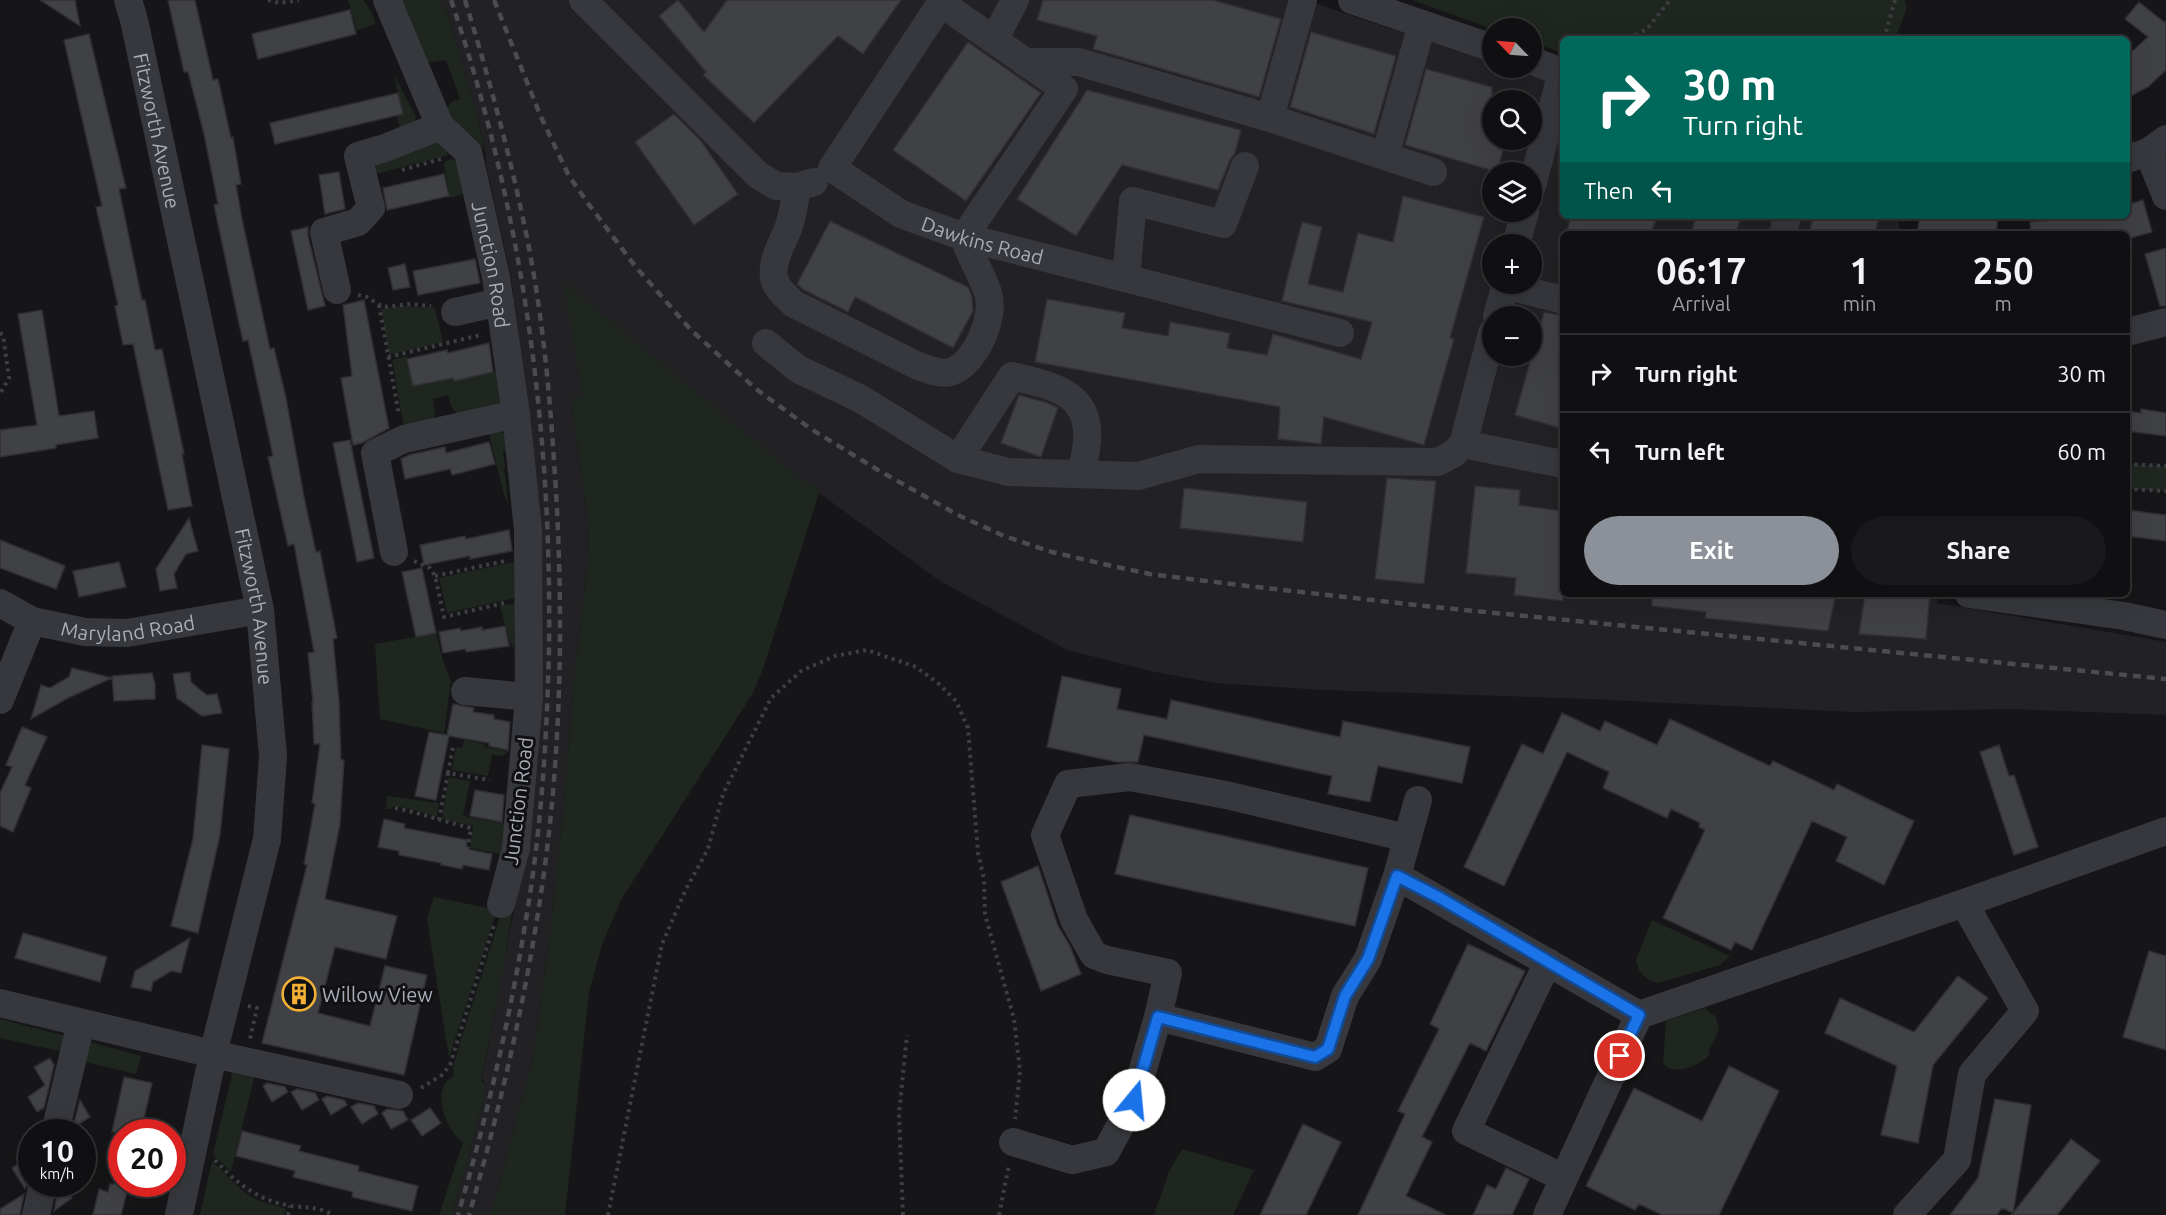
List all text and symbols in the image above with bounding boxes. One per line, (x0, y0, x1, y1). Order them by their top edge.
north arrow (1482, 18, 1542, 78)
map controls (1482, 18, 1542, 366)
street label: Fitzworth Avenue (130, 51, 185, 211)
icon: right (1584, 60, 1662, 138)
text: 30 m (1683, 61, 1777, 108)
button: search (1482, 90, 1542, 150)
text: Turn right (1683, 110, 1803, 140)
button: layers (1482, 162, 1542, 222)
icon: left (1646, 174, 1679, 207)
text: Then (1584, 178, 1634, 203)
street label: Junction Road (468, 199, 515, 329)
street label: Dawkins Road (919, 211, 1046, 268)
button: + (1482, 234, 1542, 294)
text: 06:17 (1656, 250, 1746, 291)
text: 1 (1849, 250, 1870, 291)
text: 250 (1973, 250, 2034, 291)
text: Arrival (1672, 292, 1731, 315)
text: min (1843, 292, 1876, 315)
text: m (1995, 292, 2012, 315)
button: − (1482, 306, 1542, 366)
icon: right (1584, 357, 1617, 390)
text: Turn right (1635, 361, 1737, 386)
text: 30 m (2057, 361, 2106, 386)
icon: left (1584, 435, 1617, 468)
text: Turn left (1635, 439, 1725, 464)
text: 60 m (2057, 439, 2106, 464)
button: Exit (1584, 516, 1839, 585)
button: Share (1851, 516, 2106, 585)
street label: Fitzworth Avenue (231, 526, 278, 686)
street label: Maryland Road (59, 610, 196, 645)
street label: Junction Road (499, 736, 537, 866)
building icon: Willow View (281, 976, 317, 1012)
place label: Willow View (322, 983, 433, 1006)
pin (1594, 1030, 1645, 1081)
icon: arrive (1603, 1039, 1636, 1072)
position arrow (1102, 1068, 1166, 1132)
speed limit sign: 20 (108, 1119, 186, 1197)
text: 10 (40, 1134, 74, 1168)
text: km/h (40, 1165, 74, 1182)

